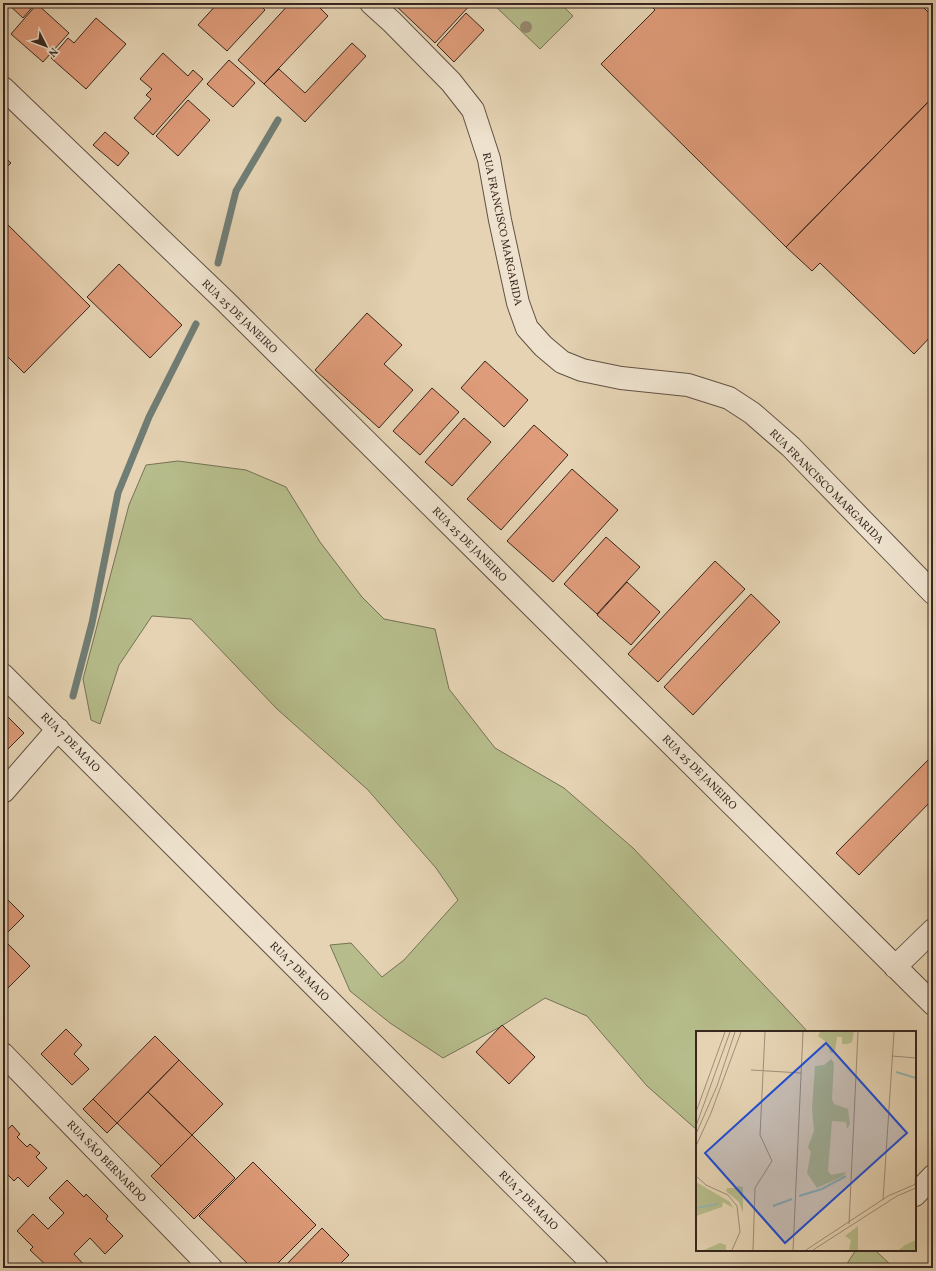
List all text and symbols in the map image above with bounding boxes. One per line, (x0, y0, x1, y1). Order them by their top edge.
north arrow (26, 26, 66, 66)
text: N (44, 44, 61, 60)
street label: RUA FRANCISCO MARGARIDA (478, 151, 525, 308)
street label: RUA 25 DE JANEIRO (198, 277, 280, 357)
street label: RUA FRANCISCO MARGARIDA (765, 426, 887, 548)
street label: RUA 25 DE JANEIRO (428, 504, 510, 586)
street label: RUA 7 DE MAIO (37, 710, 103, 776)
street label: RUA 25 DE JANEIRO (658, 732, 740, 814)
street label: RUA 7 DE MAIO (266, 939, 332, 1005)
inset map (696, 1031, 916, 1251)
street label: RUA SÃO BERNARDO (63, 1118, 149, 1206)
street label: RUA 7 DE MAIO (495, 1168, 561, 1234)

